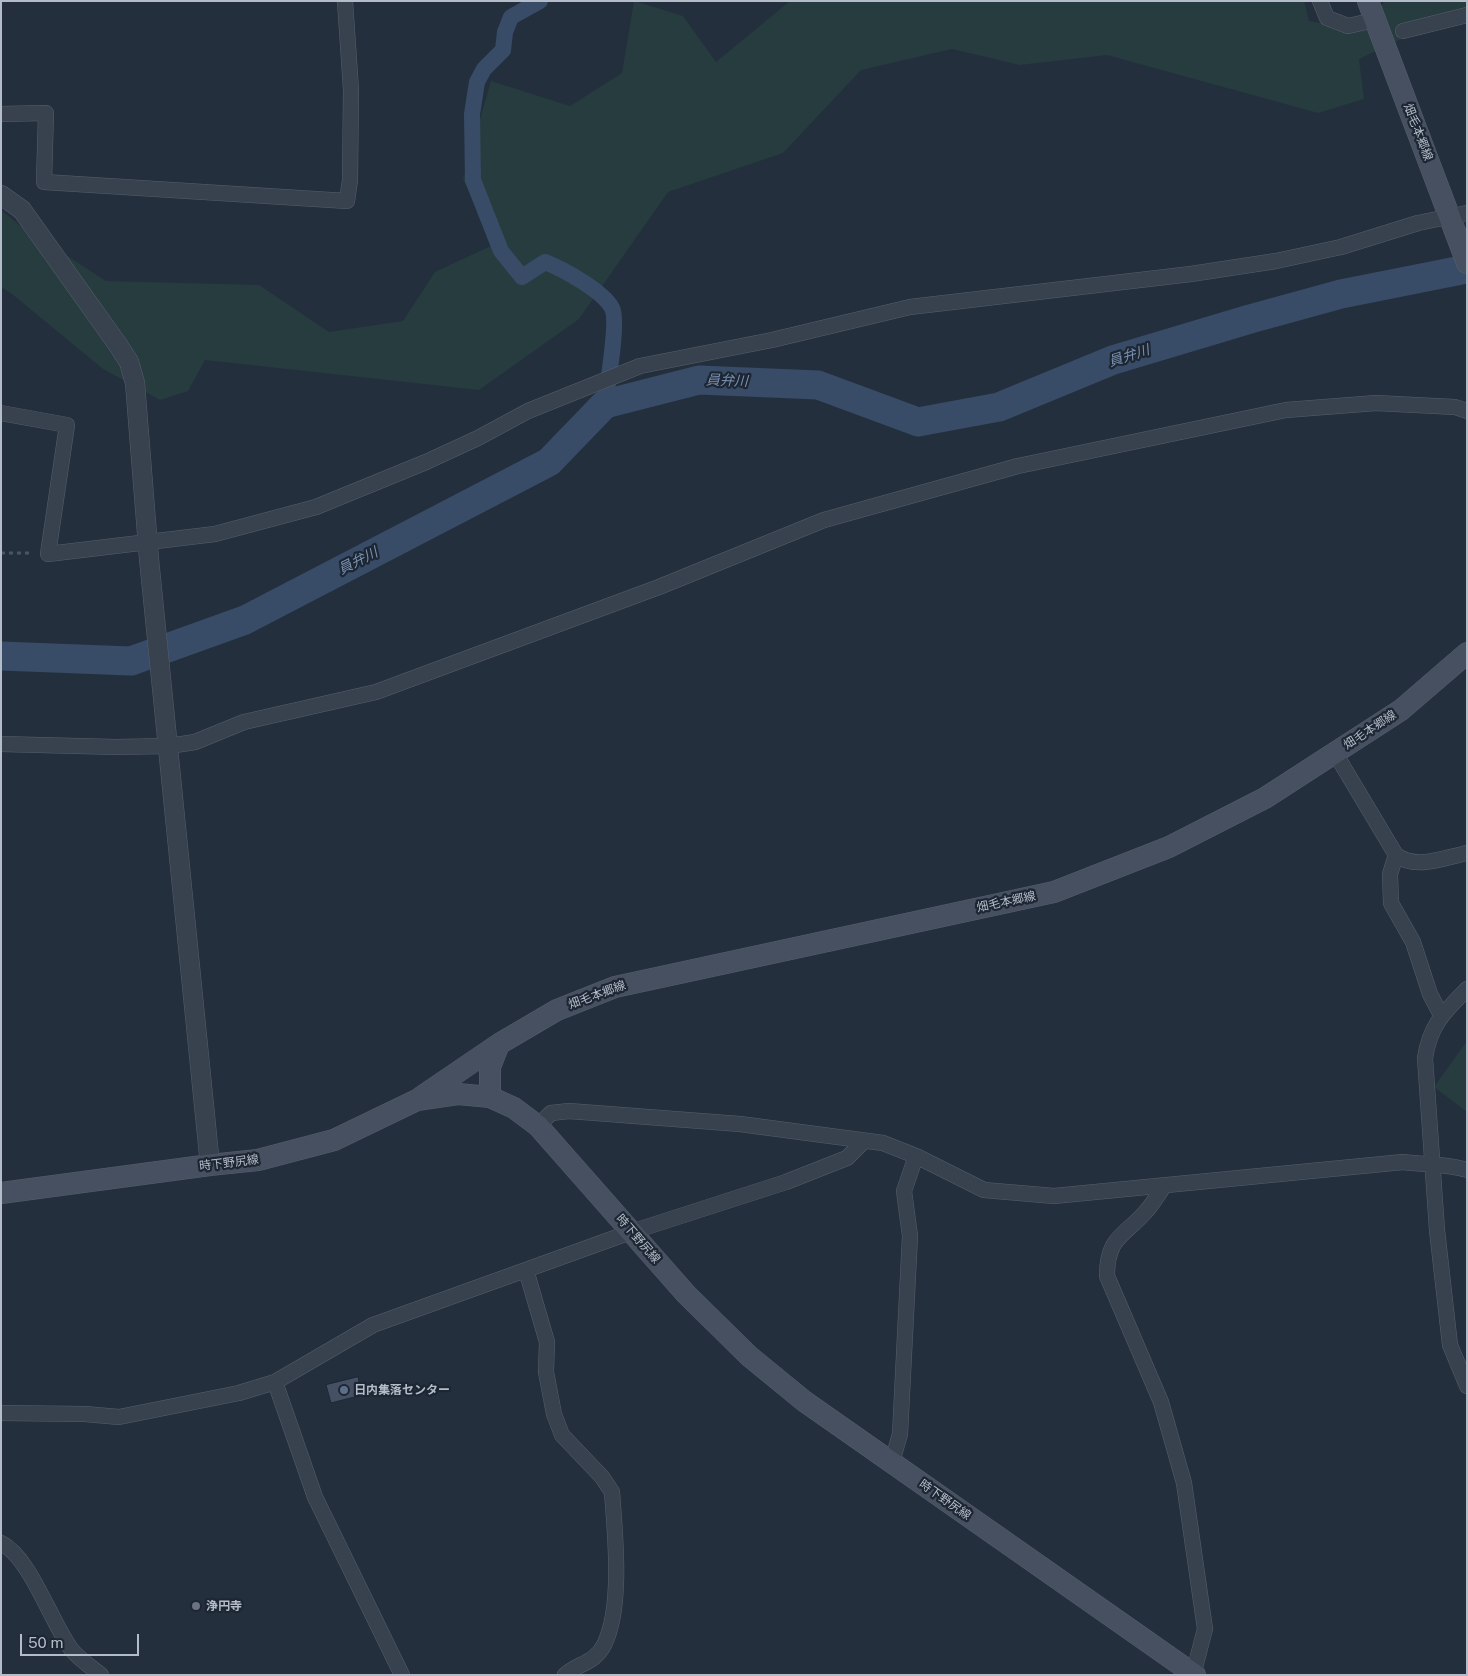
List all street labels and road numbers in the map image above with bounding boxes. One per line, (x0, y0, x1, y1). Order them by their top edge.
street label: 畑毛本郷線 (1401, 101, 1435, 163)
street label: 畑毛本郷線 (1341, 708, 1399, 752)
street label: 畑毛本郷線 (975, 889, 1037, 915)
street label: 畑毛本郷線 (566, 978, 628, 1012)
street label: 時下野尻線 (198, 1152, 260, 1174)
street label: 時下野尻線 (613, 1212, 663, 1266)
street label: 時下野尻線 (916, 1477, 974, 1523)

